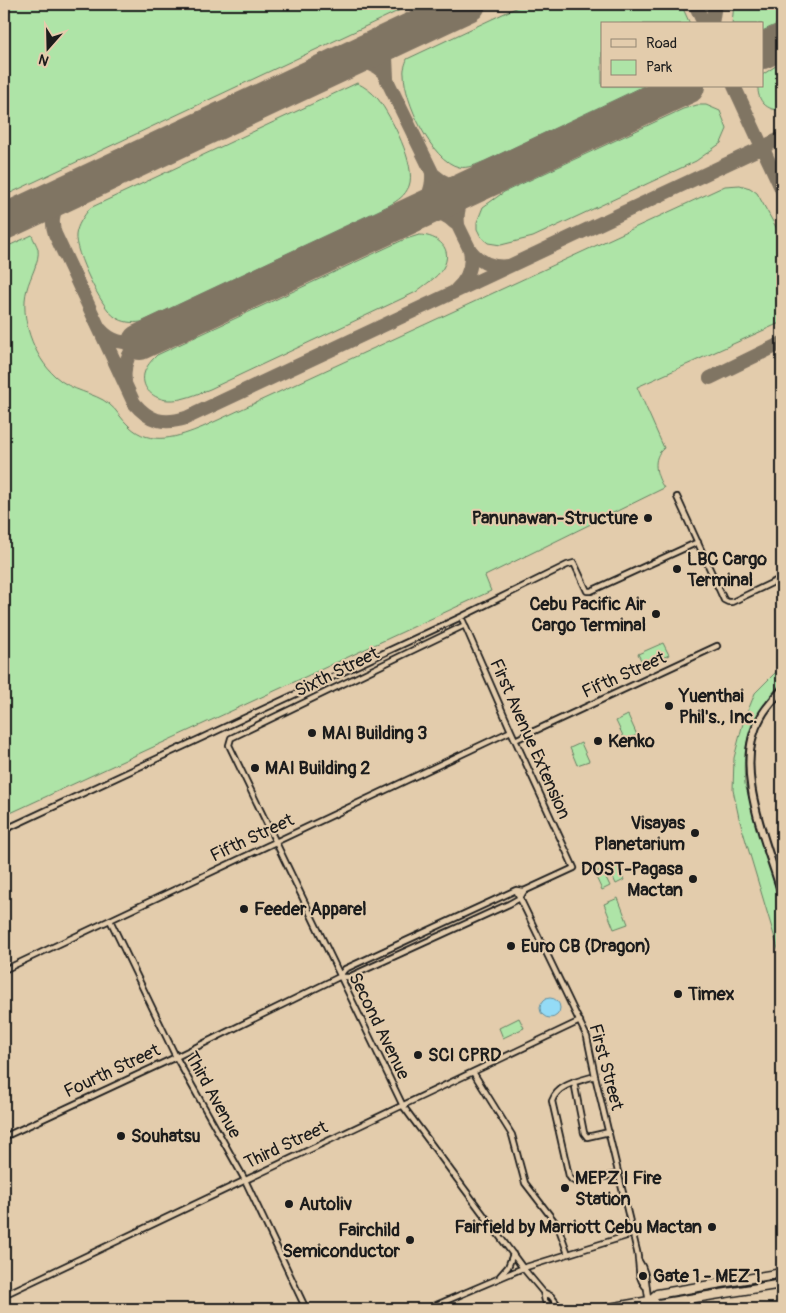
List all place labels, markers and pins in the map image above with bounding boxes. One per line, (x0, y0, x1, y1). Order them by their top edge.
place label: Panunawan-Structure (472, 507, 639, 530)
marker: Panunawan-Structure (642, 512, 654, 524)
place label: LBC Cargo Terminal (686, 548, 767, 592)
marker: LBC Cargo Terminal (671, 563, 683, 575)
place label: Cebu Pacific Air Cargo Terminal (529, 593, 647, 637)
marker: Cebu Pacific Air Cargo Terminal (650, 608, 662, 620)
place label: Yuenthai Phil's., Inc. (678, 685, 757, 729)
marker: Yuenthai Phil's., Inc. (663, 700, 675, 712)
place label: MAI Building 3 (322, 722, 427, 745)
marker: MAI Building 3 (306, 727, 318, 739)
place label: Kenko (608, 730, 655, 753)
marker: Kenko (592, 735, 604, 747)
place label: MAI Building 2 (265, 757, 370, 780)
marker: MAI Building 2 (249, 762, 261, 774)
place label: Visayas Planetarium (594, 812, 686, 856)
marker: Visayas Planetarium (689, 827, 701, 839)
place label: DOST-Pagasa Mactan (581, 858, 684, 902)
marker: DOST-Pagasa Mactan (687, 873, 699, 885)
place label: Feeder Apparel (254, 898, 367, 921)
marker: Feeder Apparel (238, 903, 250, 915)
place label: Euro CB (Dragon) (521, 935, 651, 958)
marker: Euro CB (Dragon) (505, 940, 517, 952)
place label: Timex (687, 983, 735, 1006)
marker: Timex (672, 988, 684, 1000)
place label: SCI CPRD (428, 1044, 501, 1067)
marker: SCI CPRD (412, 1049, 424, 1061)
place label: Souhatsu (131, 1125, 200, 1148)
marker: Souhatsu (115, 1130, 127, 1142)
place label: MEPZ I Fire Station (575, 1167, 663, 1211)
marker: MEPZ I Fire Station (559, 1182, 571, 1194)
place label: Autoliv (299, 1193, 352, 1216)
marker: Autoliv (283, 1198, 295, 1210)
place label: Fairfield by Marriott Cebu Mactan (454, 1216, 702, 1239)
place label: Fairchild Semiconductor (282, 1219, 401, 1263)
marker: Fairfield by Marriott Cebu Mactan (706, 1221, 718, 1233)
marker: Fairchild Semiconductor (404, 1234, 416, 1246)
place label: Gate 1 - MEZ 1 (653, 1265, 761, 1288)
marker: Gate 1 - MEZ 1 (637, 1270, 649, 1282)

